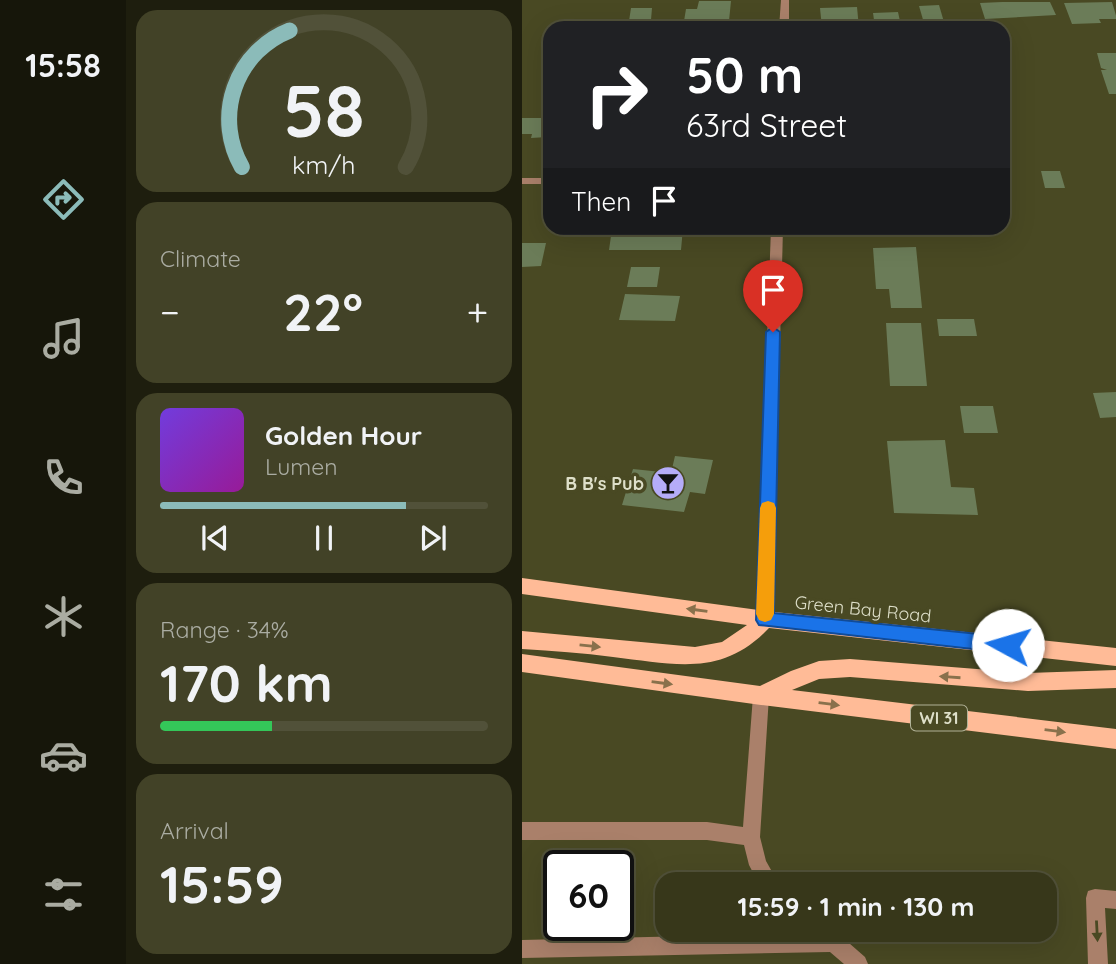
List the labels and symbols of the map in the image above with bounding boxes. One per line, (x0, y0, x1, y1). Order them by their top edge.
pin (743, 260, 803, 332)
bar icon: B B's Pub (649, 464, 687, 502)
place label: B B's Pub (565, 472, 644, 495)
street label: Green Bay Road (794, 590, 932, 628)
one-way arrow (686, 604, 708, 615)
position arrow (971, 608, 1045, 682)
one-way arrow (579, 640, 601, 651)
one-way arrow (939, 671, 961, 682)
one-way arrow (652, 677, 674, 688)
one-way arrow (818, 699, 840, 710)
road number: WI 31 (911, 706, 967, 730)
one-way arrow (1044, 726, 1066, 737)
speed limit sign: 60 (543, 850, 634, 941)
one-way arrow (1091, 920, 1102, 942)

